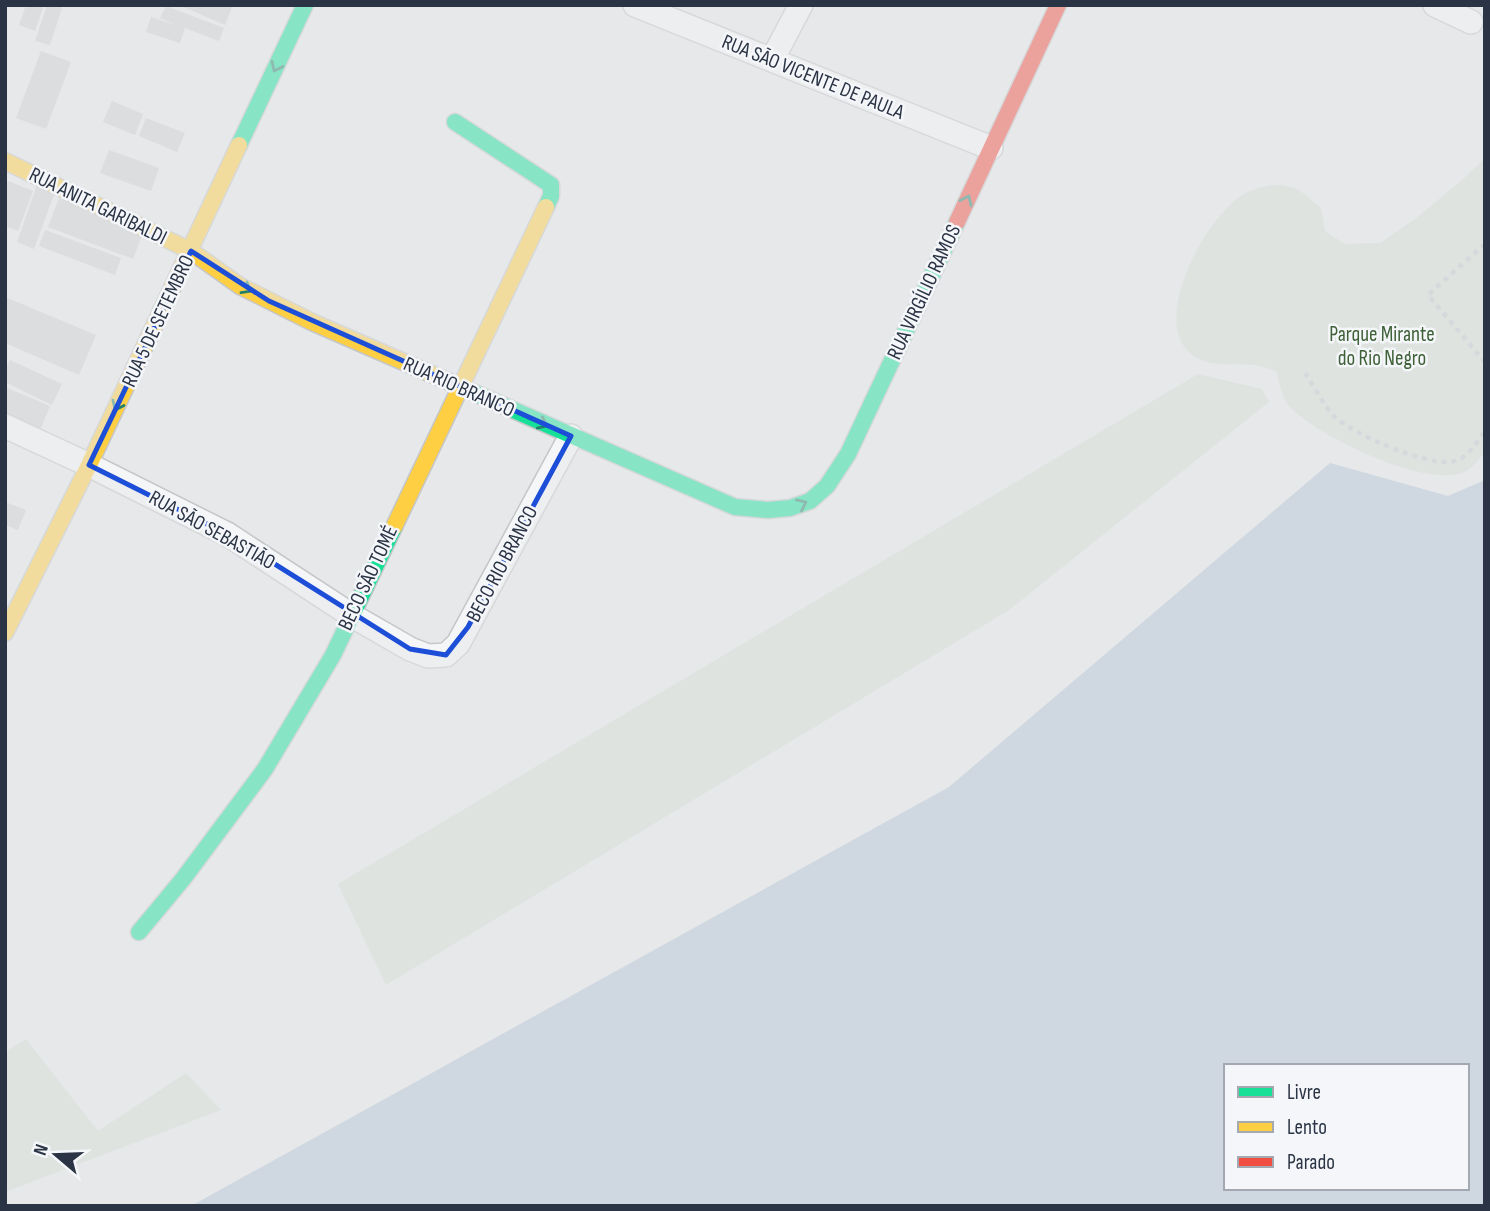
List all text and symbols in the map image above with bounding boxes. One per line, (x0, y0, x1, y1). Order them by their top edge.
street label: RUA SÃO VICENTE DE PAULA (718, 29, 909, 125)
one-way arrow (270, 60, 284, 72)
street label: RUA ANITA GARIBALDI (25, 162, 171, 250)
one-way arrow (959, 195, 973, 207)
street label: RUA VIRGÍLIO RAMOS (882, 221, 966, 363)
street label: RUA 5 DE SETEMBRO (117, 251, 199, 391)
one-way arrow (240, 281, 252, 294)
park label: Parque Mirante do Rio Negro (1329, 322, 1435, 371)
street label: RUA RIO BRANCO (400, 351, 518, 423)
one-way arrow (111, 399, 125, 411)
one-way arrow (536, 416, 549, 430)
street label: RUA SÃO SEBASTIÃO (145, 485, 279, 575)
one-way arrow (795, 498, 807, 512)
street label: BECO RIO BRANCO (461, 502, 543, 626)
street label: BECO SÃO TOMÉ (333, 522, 403, 634)
legend (1224, 1064, 1469, 1190)
text: Livre (1287, 1080, 1321, 1105)
text: Lento (1287, 1115, 1327, 1140)
north arrow (21, 1120, 91, 1190)
text: N (29, 1141, 54, 1158)
text: Parado (1287, 1150, 1335, 1175)

